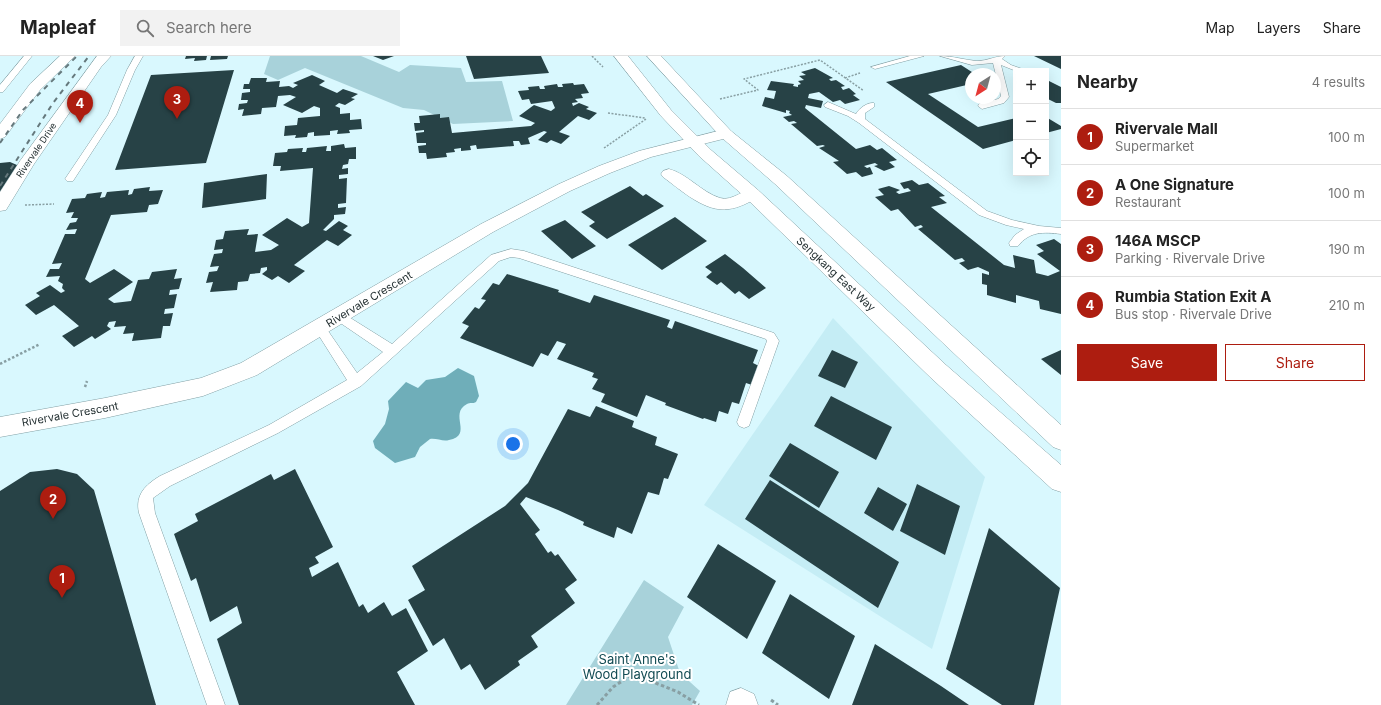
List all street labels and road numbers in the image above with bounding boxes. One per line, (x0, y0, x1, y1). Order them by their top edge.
street label: Rivervale Drive (14, 120, 58, 180)
street label: Sengkang East Way (794, 234, 878, 314)
street label: Rivervale Crescent (323, 268, 415, 330)
street label: Rivervale Crescent (21, 399, 120, 429)

